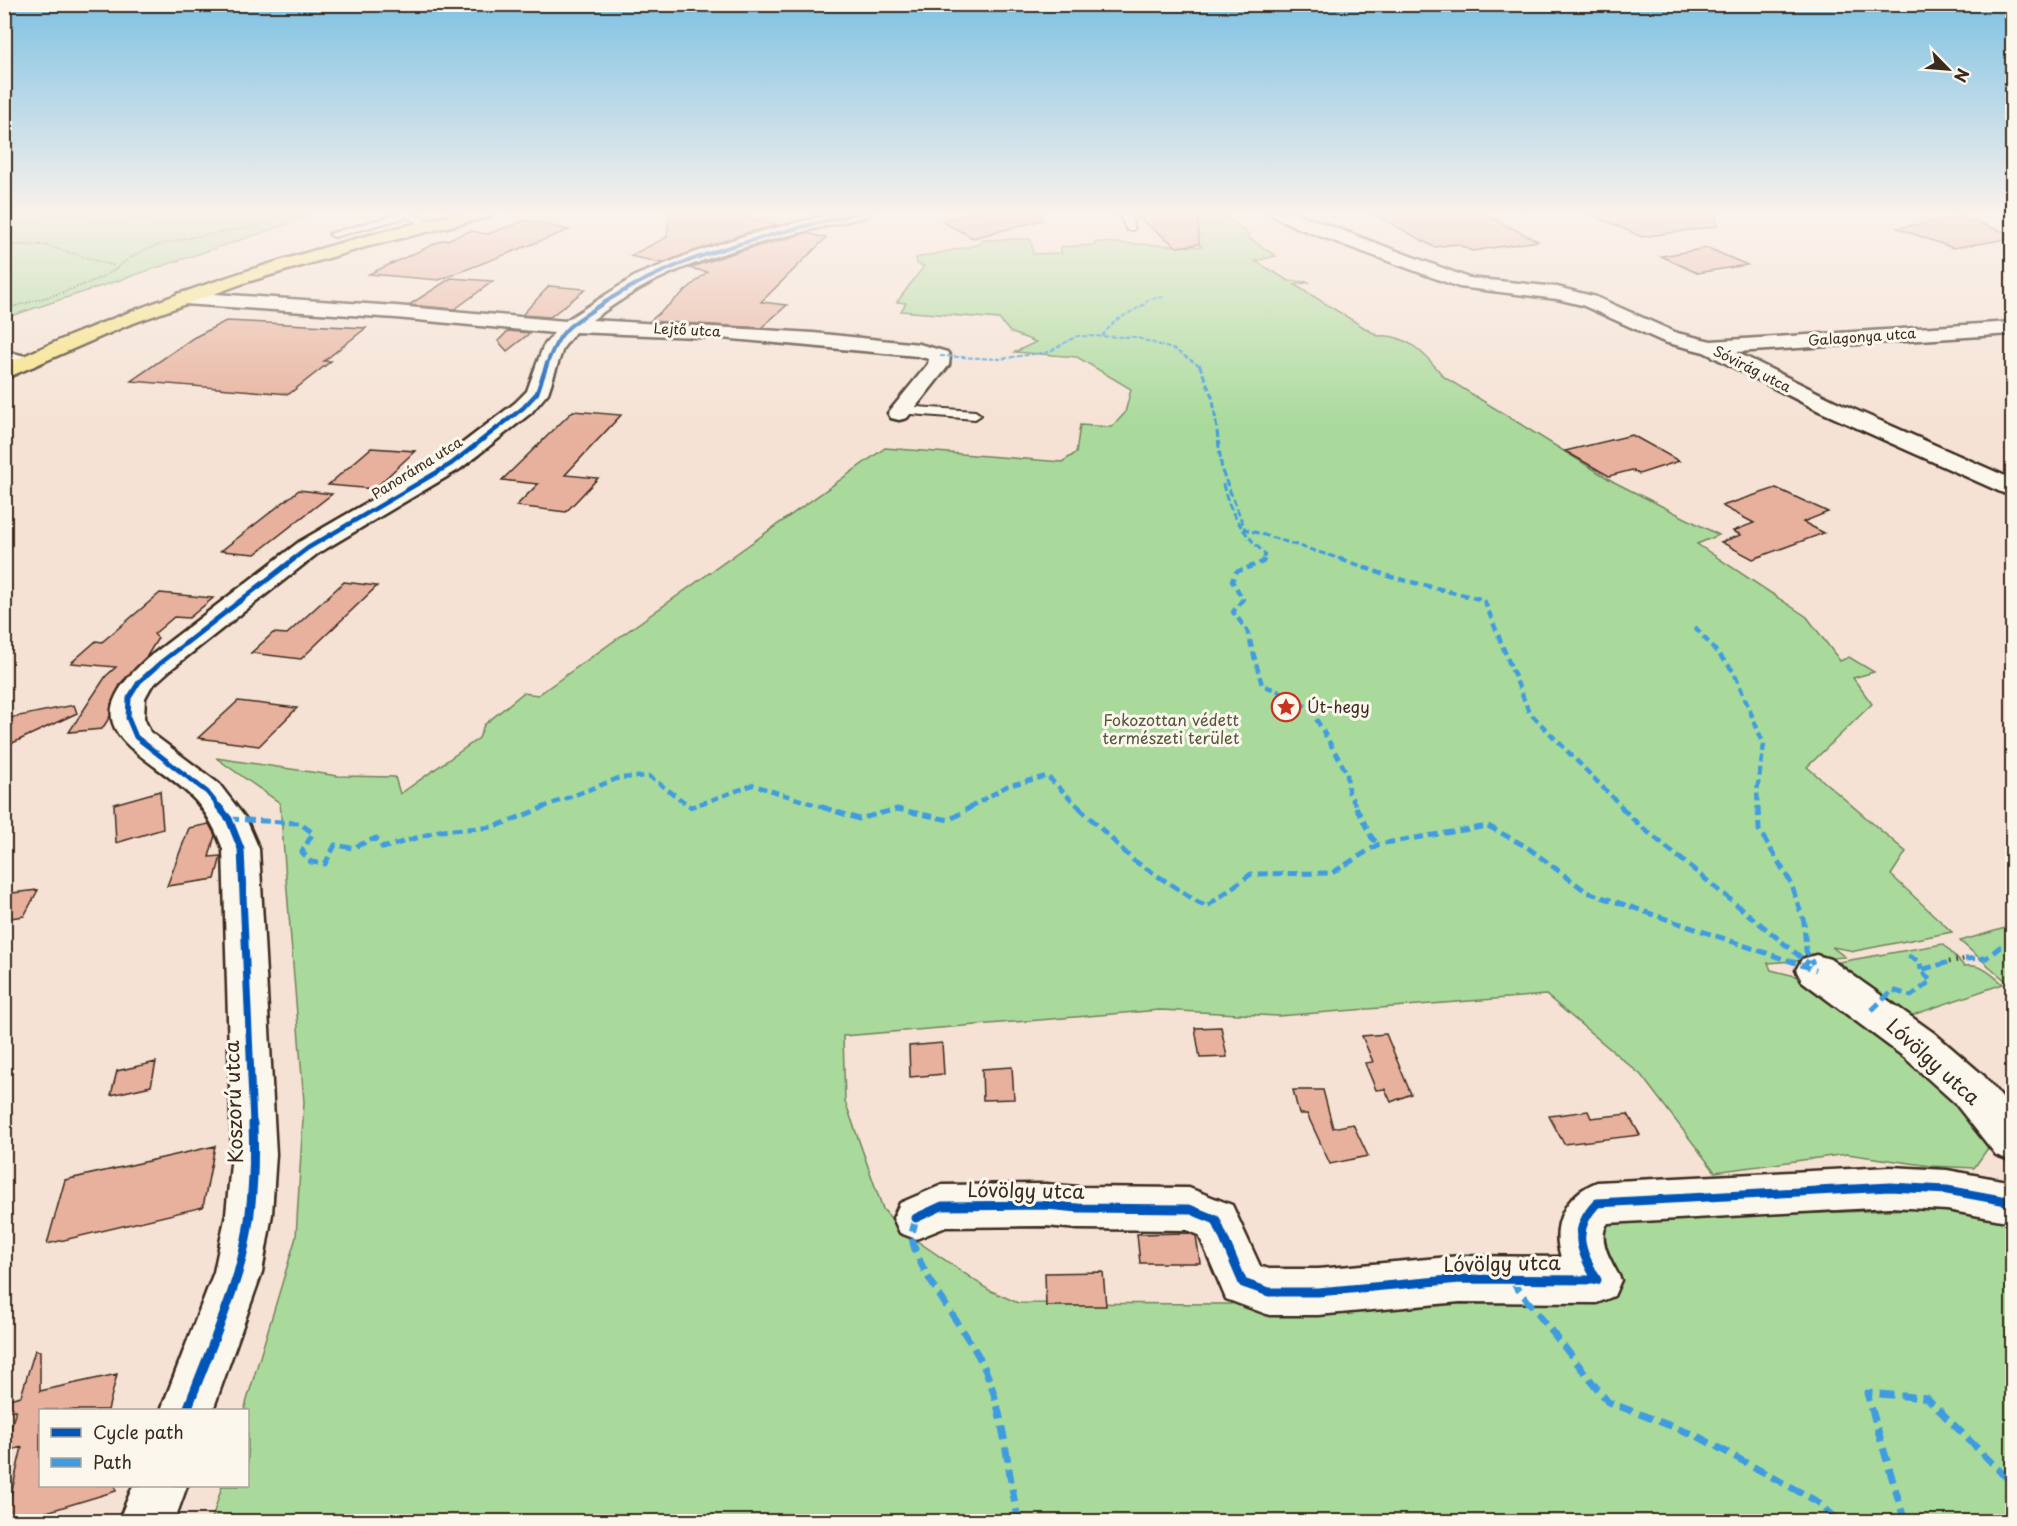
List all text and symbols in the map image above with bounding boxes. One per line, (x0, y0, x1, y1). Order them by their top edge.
north arrow (1918, 39, 1978, 99)
text: N (1949, 65, 1976, 87)
street label: Lejtő utca (653, 317, 721, 342)
street label: Galagonya utca (1807, 322, 1917, 351)
street label: Sóvirág utca (1710, 340, 1795, 397)
street label: Panoráma utca (367, 431, 466, 504)
place icon: Út-hegy (1270, 691, 1302, 723)
place label: Út-hegy (1307, 694, 1370, 718)
park label: Fokozottan védett természeti terület (1102, 707, 1240, 749)
street label: Lóvölgy utca (1880, 1011, 1988, 1112)
street label: Koszorú utca (216, 1039, 250, 1164)
street label: Lóvölgy utca (967, 1174, 1085, 1206)
street label: Lóvölgy utca (1443, 1247, 1561, 1279)
legend (39, 1409, 249, 1487)
text: Cycle path (93, 1418, 184, 1445)
text: Path (93, 1448, 132, 1475)

